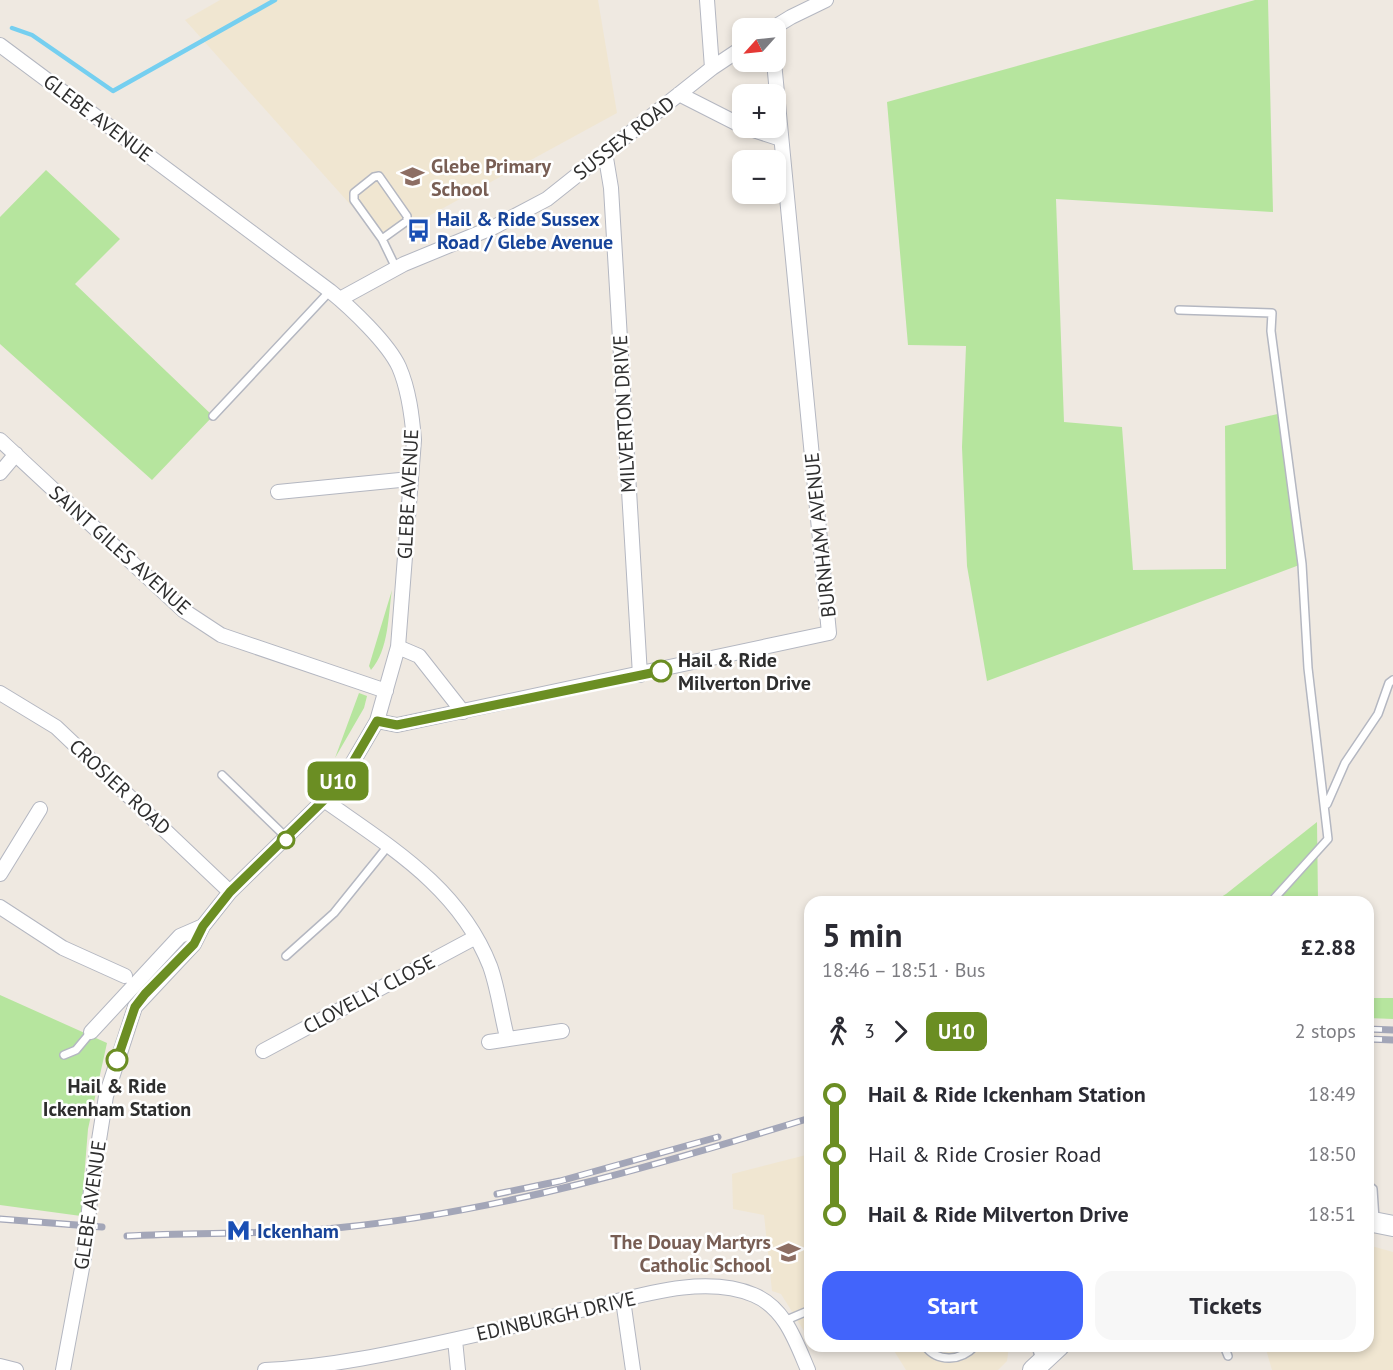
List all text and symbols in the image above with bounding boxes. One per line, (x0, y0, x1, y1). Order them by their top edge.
north arrow (732, 18, 786, 72)
map controls (732, 18, 786, 204)
street label: GLEBE AVENUE (38, 68, 158, 168)
button: + (732, 84, 786, 138)
street label: SUSSEX ROAD (568, 90, 680, 186)
button: − (732, 150, 786, 204)
place label: Glebe Primary School (431, 153, 551, 202)
school or university icon: Glebe Primary School (400, 164, 426, 190)
place label: Hail & Ride Sussex Road / Glebe Avenue (437, 206, 613, 255)
bus stop icon: Hail & Ride Sussex Road / Glebe Avenue (406, 217, 432, 243)
street label: MILVERTON DRIVE (607, 334, 641, 494)
street label: GLEBE AVENUE (392, 428, 424, 560)
street label: BURNHAM AVENUE (798, 451, 842, 619)
street label: SAINT GILES AVENUE (44, 480, 196, 620)
place label: Hail & Ride Milverton Drive (678, 647, 811, 696)
marker: Hail & Ride Milverton Drive (650, 660, 672, 682)
street label: CROSIER ROAD (64, 733, 176, 841)
line badge: U10 (304, 762, 372, 800)
text: U10 (320, 768, 356, 795)
unlabelled marker (277, 831, 295, 849)
text: 5 min (822, 913, 903, 956)
text: £2.88 (1301, 933, 1356, 961)
street label: CLOVELLY CLOSE (299, 948, 439, 1040)
text: 18:46 – 18:51 · Bus (822, 957, 986, 983)
icon: walk (822, 1015, 855, 1048)
icon: forward (884, 1015, 917, 1048)
text: 3 (864, 1018, 875, 1044)
text: U10 (938, 1018, 975, 1045)
text: 2 stops (1295, 1018, 1356, 1044)
marker: Hail & Ride Ickenham Station (106, 1049, 128, 1071)
place label: Hail & Ride Ickenham Station (43, 1073, 191, 1122)
text: Hail & Ride Ickenham Station (868, 1080, 1146, 1108)
text: 18:49 (1308, 1081, 1356, 1107)
street label: GLEBE AVENUE (68, 1139, 112, 1271)
text: Hail & Ride Crosier Road (868, 1140, 1101, 1168)
text: 18:50 (1308, 1141, 1356, 1167)
text: Hail & Ride Milverton Drive (868, 1200, 1129, 1228)
text: 18:51 (1308, 1201, 1356, 1227)
metro station icon: Ickenham (226, 1218, 252, 1244)
place label: Ickenham (257, 1218, 339, 1244)
place label: The Douay Martyrs Catholic School (610, 1229, 771, 1278)
school or university icon: The Douay Martyrs Catholic School (776, 1240, 802, 1266)
button: Start (822, 1271, 1083, 1340)
button: Tickets (1095, 1271, 1356, 1340)
street label: EDINBURGH DRIVE (474, 1285, 638, 1347)

